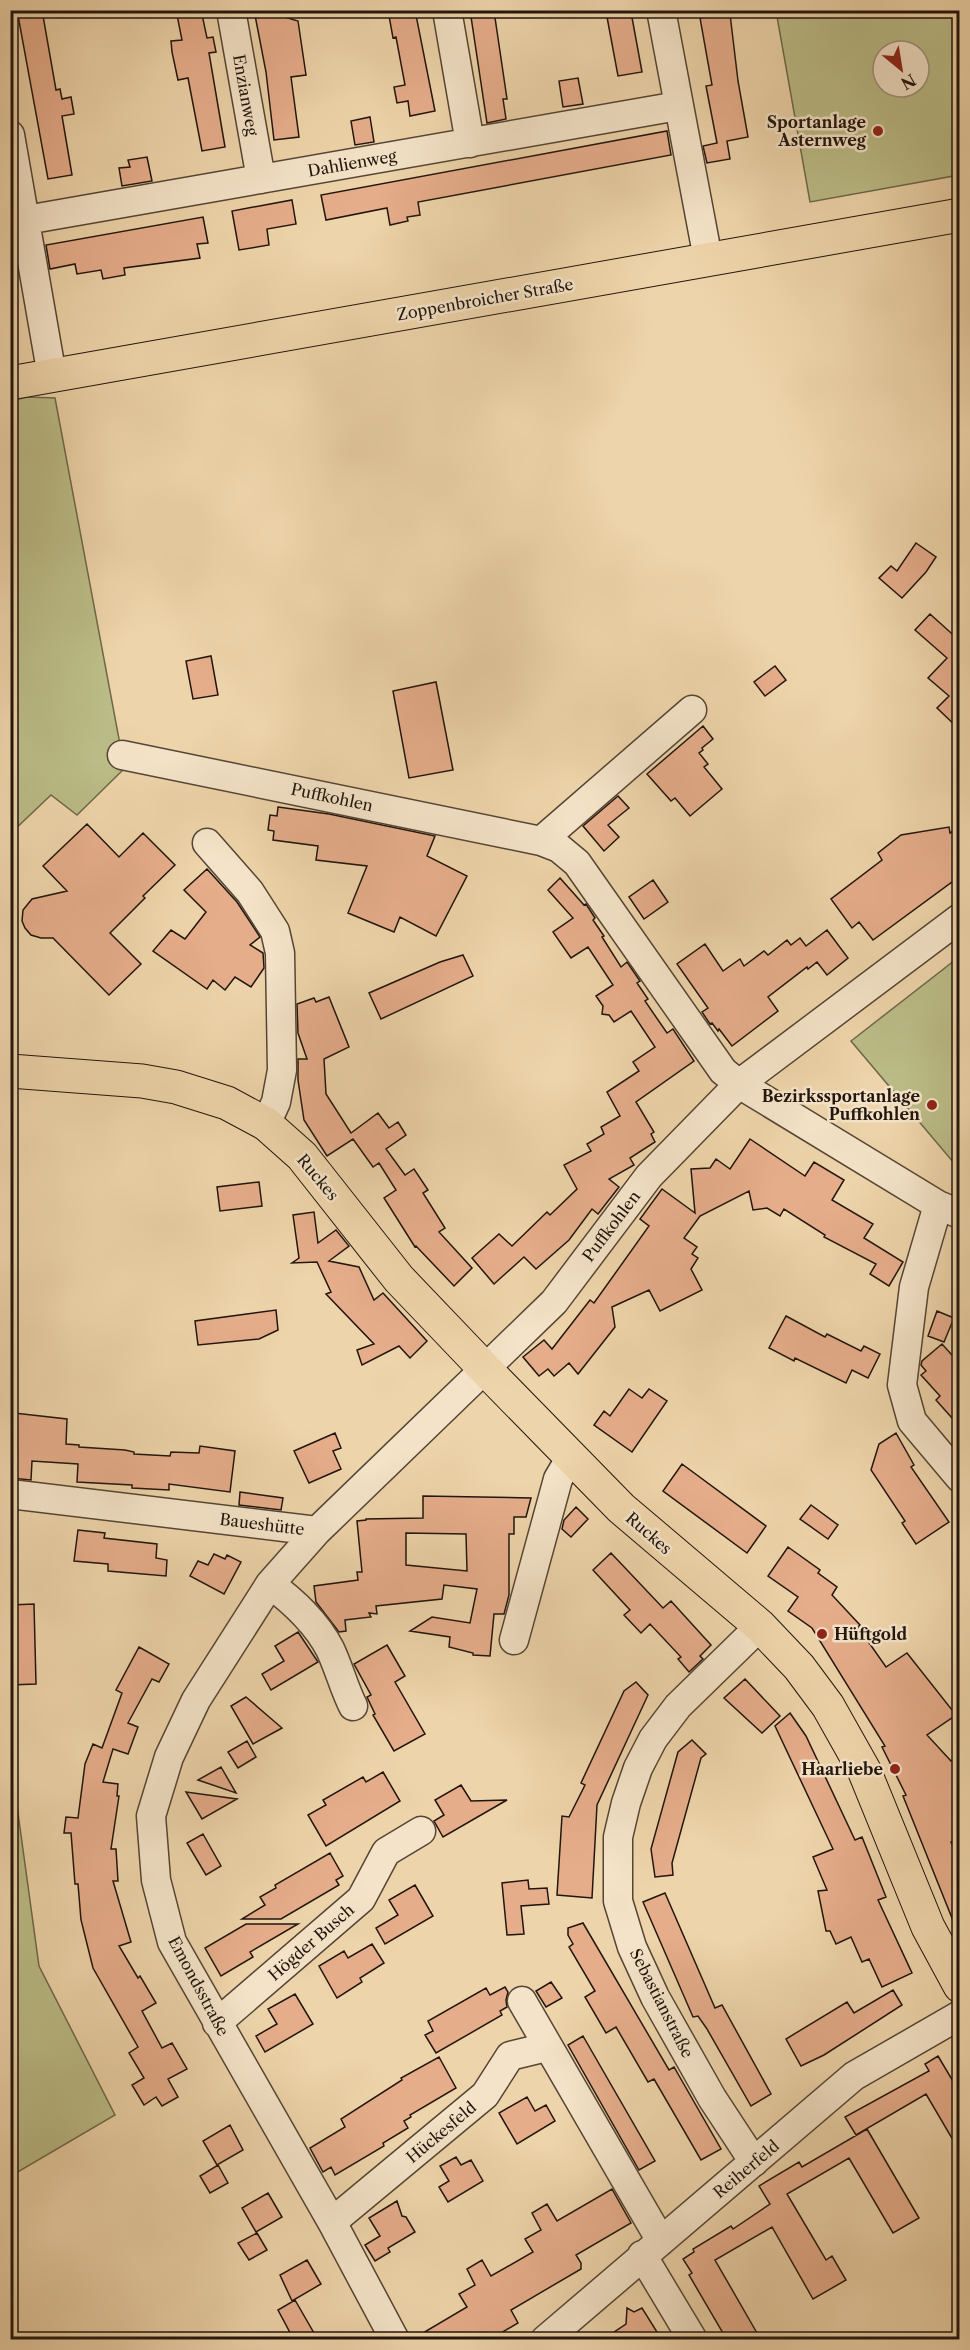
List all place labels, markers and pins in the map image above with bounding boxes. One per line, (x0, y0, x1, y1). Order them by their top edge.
place label: Sportanlage Asternweg (767, 112, 867, 150)
marker: Sportanlage Asternweg (871, 124, 885, 138)
place label: Bezirkssportanlage Puffkohlen (762, 1086, 920, 1124)
marker: Bezirkssportanlage Puffkohlen (925, 1098, 939, 1112)
place label: Hüftgold (834, 1624, 908, 1644)
marker: Hüftgold (815, 1627, 829, 1641)
place label: Haarliebe (801, 1759, 883, 1779)
marker: Haarliebe (888, 1762, 902, 1776)

